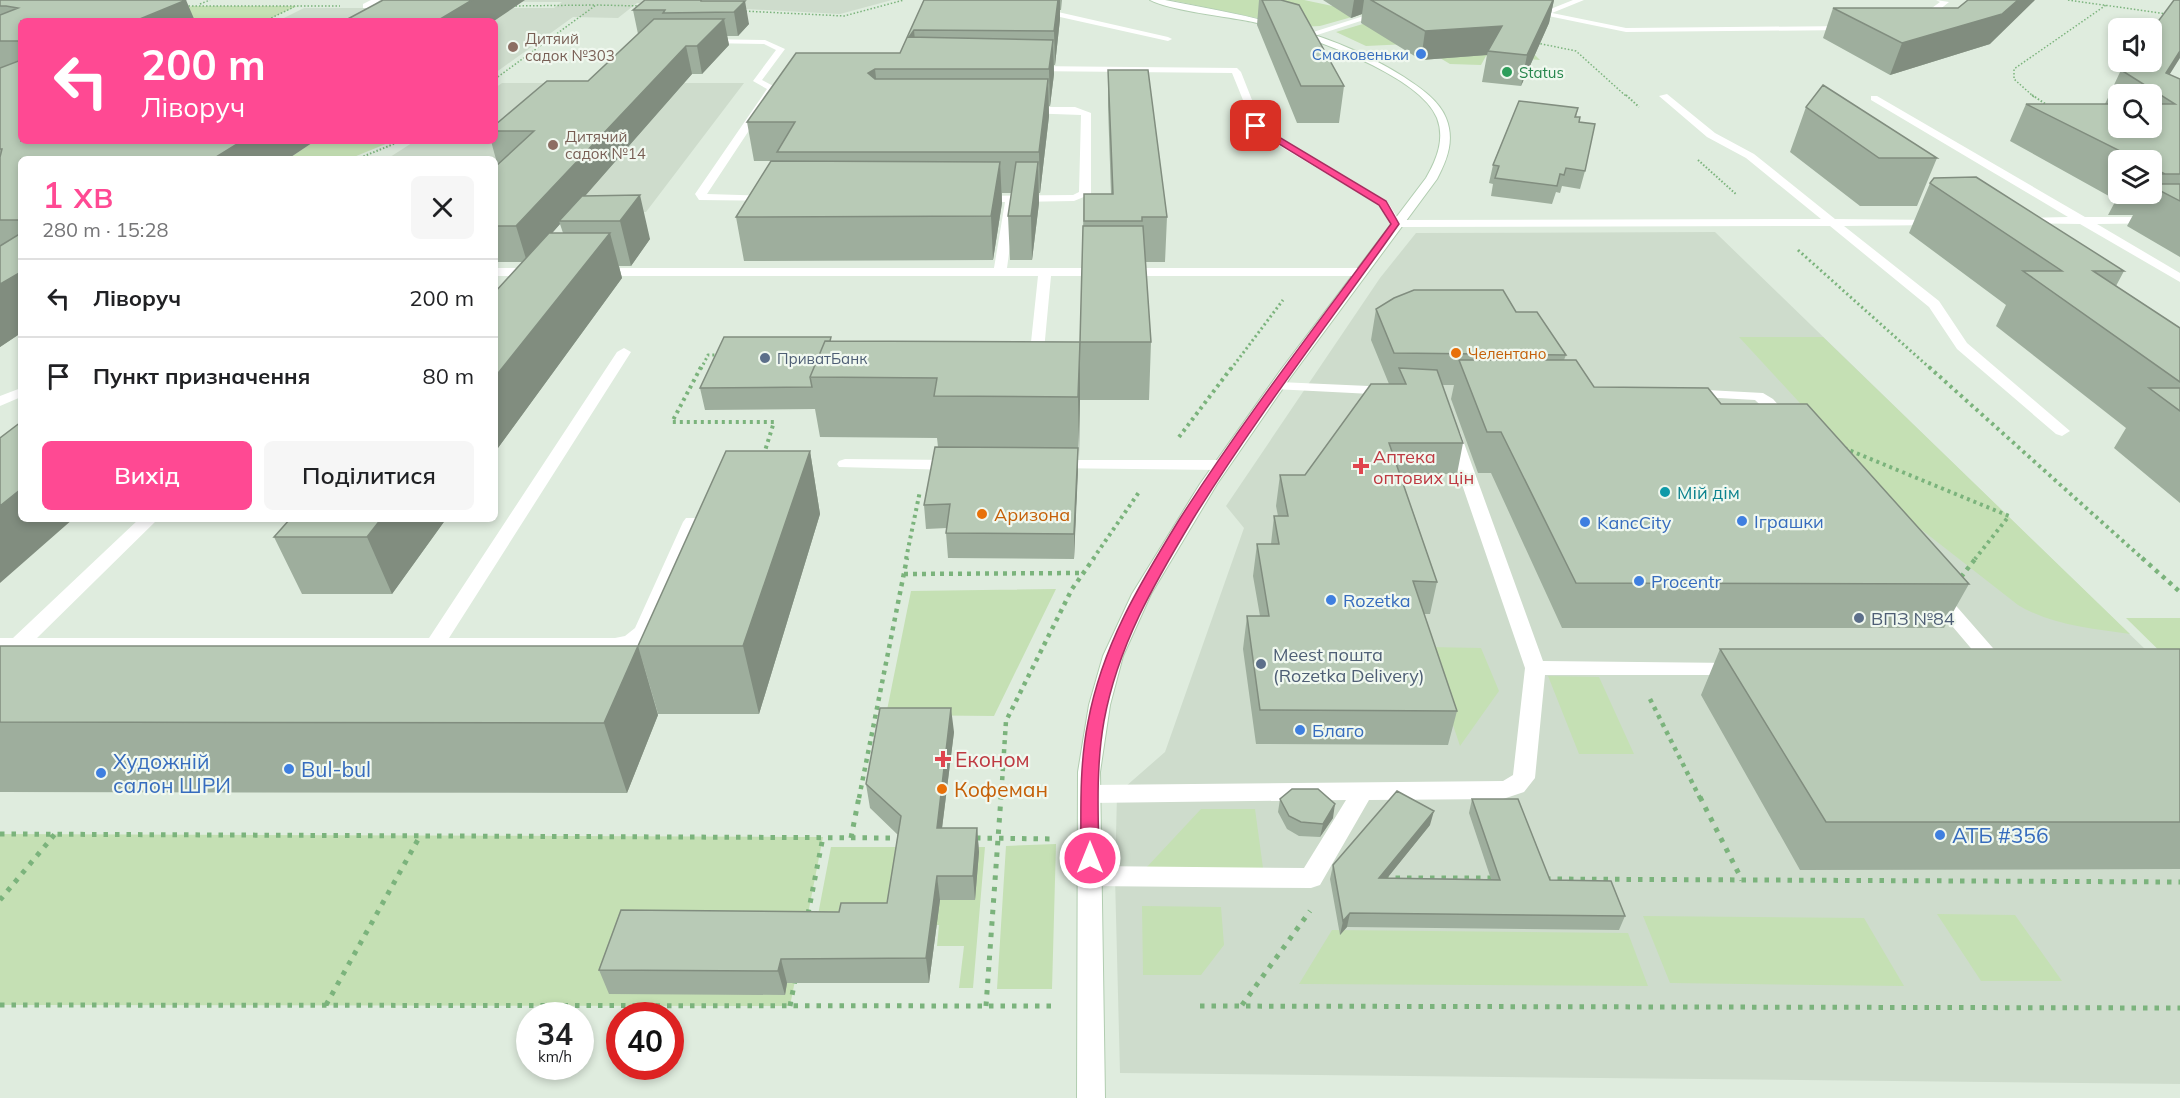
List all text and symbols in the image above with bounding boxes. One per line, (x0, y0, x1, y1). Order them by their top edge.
map controls (2108, 18, 2162, 204)
button: sound (2108, 18, 2162, 72)
place label: Дитяий садок №303 (525, 29, 615, 65)
text: 200 m (141, 38, 266, 91)
marker: Дитяий садок №303 (506, 40, 520, 54)
icon: left (42, 42, 120, 120)
place label: Смаковеньки (1312, 45, 1409, 64)
marker: Смаковеньки (1414, 47, 1428, 61)
place label: Status (1519, 63, 1564, 82)
marker: Status (1500, 65, 1514, 79)
button: search (2108, 84, 2162, 138)
text: Ліворуч (141, 90, 245, 124)
pin (1230, 100, 1281, 151)
icon: arrive (1239, 109, 1272, 142)
place label: Дитячий садок №14 (565, 127, 646, 163)
marker: Дитячий садок №14 (546, 138, 560, 152)
button: layers (2108, 150, 2162, 204)
text: 1 хв (42, 172, 114, 217)
button: close (411, 176, 474, 239)
text: 280 m · 15:28 (42, 217, 168, 242)
icon: left (42, 282, 75, 315)
text: Ліворуч (93, 284, 181, 312)
text: 200 m (409, 284, 474, 312)
place label: Челентано (1468, 344, 1546, 363)
marker: Челентано (1449, 346, 1463, 360)
place label: ПриватБанк (777, 349, 868, 368)
marker: ПриватБанк (758, 351, 772, 365)
icon: arrive (42, 360, 75, 393)
text: Пункт призначення (93, 362, 310, 390)
text: 80 m (423, 362, 474, 390)
button: Вихід (42, 441, 252, 510)
button: Поділитися (264, 441, 474, 510)
place label: Аптека оптових цін (1373, 445, 1474, 489)
marker: Аптека оптових цін (1354, 459, 1368, 473)
place label: Мій дім (1677, 481, 1740, 504)
marker: Мій дім (1658, 485, 1672, 499)
place label: Аризона (994, 503, 1070, 526)
marker: Аризона (975, 507, 989, 521)
place label: Іграшки (1754, 510, 1824, 533)
place label: KancCity (1597, 511, 1672, 534)
marker: Іграшки (1735, 514, 1749, 528)
marker: KancCity (1578, 515, 1592, 529)
place label: Procentr (1651, 570, 1722, 593)
marker: Procentr (1632, 574, 1646, 588)
place label: Rozetka (1343, 589, 1411, 612)
marker: Rozetka (1324, 593, 1338, 607)
place label: ВПЗ №84 (1871, 607, 1955, 630)
marker: ВПЗ №84 (1852, 611, 1866, 625)
place label: Meest пошта (Rozetka Delivery) (1273, 643, 1424, 687)
marker: Meest пошта (Rozetka Delivery) (1254, 657, 1268, 671)
place label: Благо (1312, 719, 1364, 742)
marker: Благо (1293, 723, 1307, 737)
place label: Економ (955, 746, 1030, 772)
place label: Художній салон ШРИ (113, 748, 231, 798)
marker: Економ (936, 752, 950, 766)
place label: Bul-bul (301, 756, 371, 782)
marker: Bul-bul (282, 762, 296, 776)
marker: Художній салон ШРИ (94, 766, 108, 780)
place label: Кофеман (954, 776, 1048, 802)
marker: Кофеман (935, 782, 949, 796)
place label: АТБ #356 (1952, 822, 2049, 848)
position arrow (1058, 826, 1122, 890)
marker: АТБ #356 (1933, 828, 1947, 842)
speed limit sign: 40 (606, 1002, 684, 1080)
text: 34 (537, 1015, 573, 1053)
text: km/h (538, 1047, 572, 1066)

